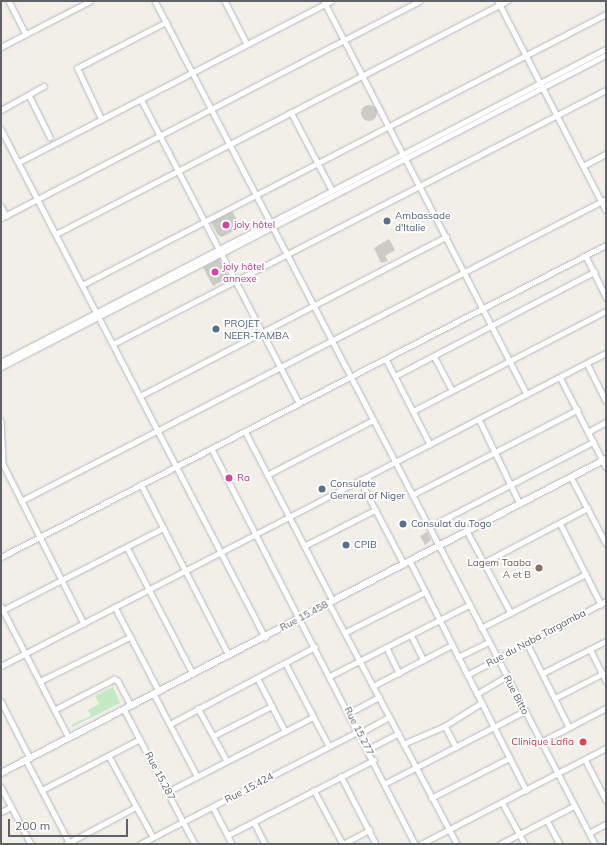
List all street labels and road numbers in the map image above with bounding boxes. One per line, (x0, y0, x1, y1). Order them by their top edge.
street label: Rue 15.458 (278, 598, 330, 634)
street label: Rue du Naba Targamba (484, 607, 588, 669)
street label: Rue Bitto (501, 673, 531, 717)
street label: Rue 15.277 (342, 705, 376, 757)
street label: Rue 15.287 (142, 750, 178, 802)
street label: Rue 15.424 (223, 770, 275, 806)

